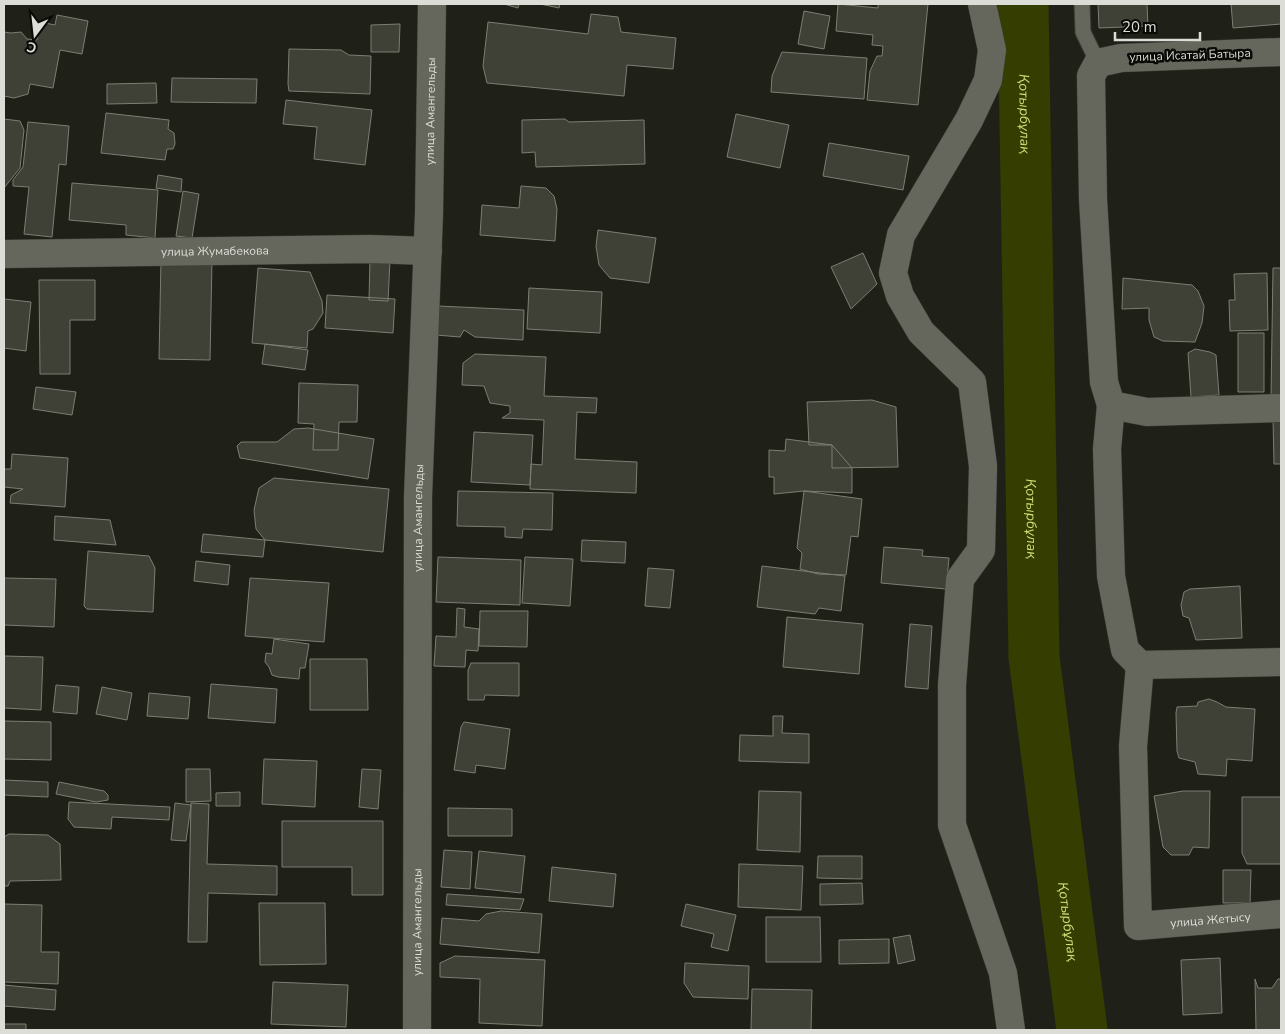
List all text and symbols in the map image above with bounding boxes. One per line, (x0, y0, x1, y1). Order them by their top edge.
north arrow (10, 10, 60, 60)
scale bar (1115, 10, 1200, 42)
text: 20 m (1122, 17, 1157, 37)
text: С (24, 37, 39, 57)
street label: улица Исатай Батыра (1129, 45, 1251, 65)
street label: улица Амангельды (422, 57, 439, 165)
water label: Қотырбұлақ (1015, 74, 1035, 154)
street label: улица Жумабекова (161, 242, 269, 260)
street label: улица Амангельды (410, 464, 427, 572)
water label: Қотырбұлақ (1021, 479, 1042, 559)
street label: улица Амангельды (409, 868, 425, 976)
water label: Қотырбұлақ (1054, 881, 1083, 963)
street label: улица Жетысу (1169, 909, 1252, 931)

